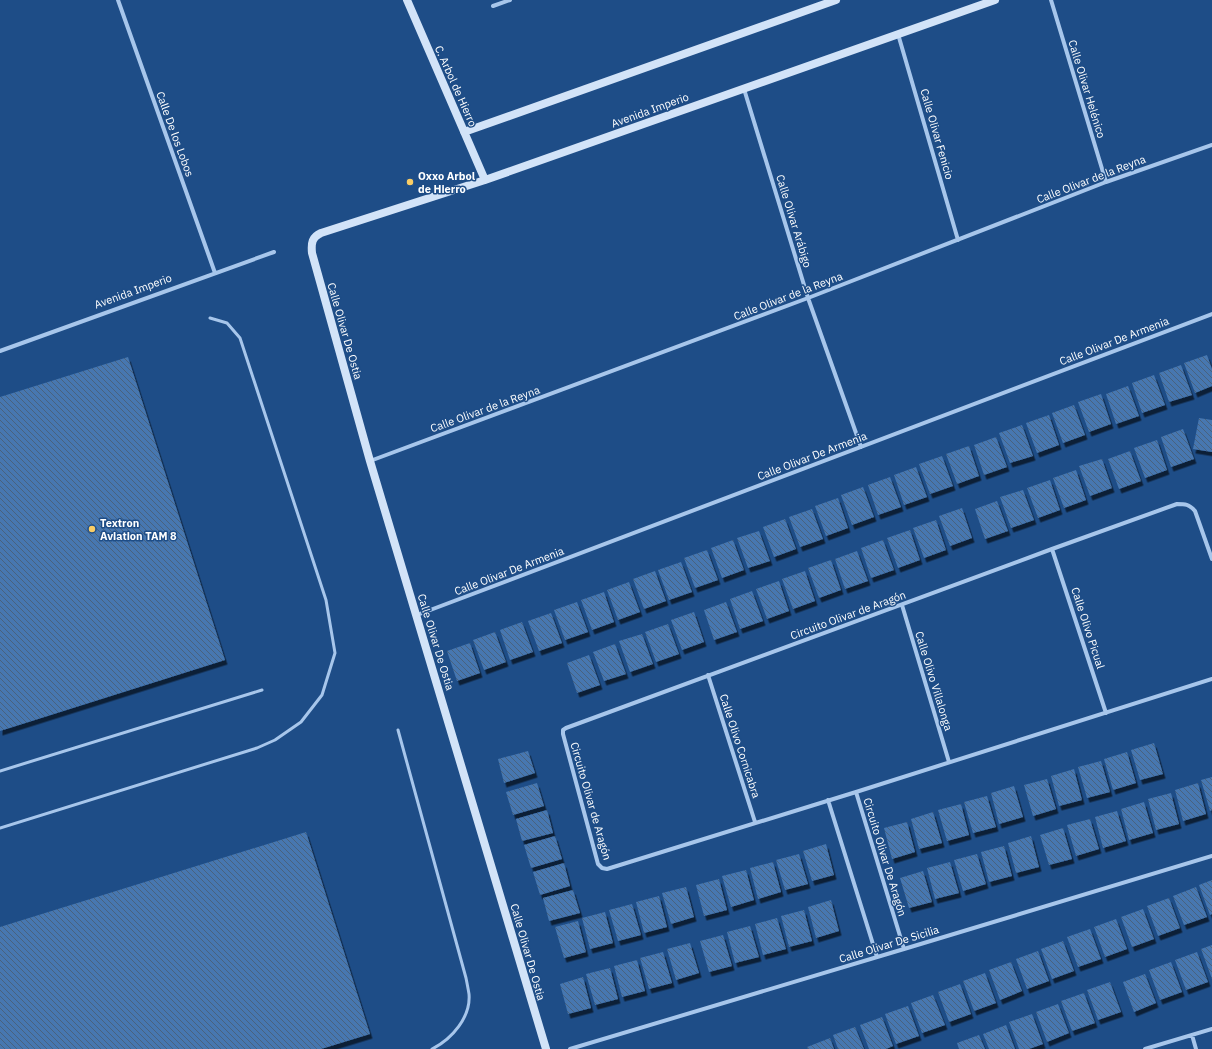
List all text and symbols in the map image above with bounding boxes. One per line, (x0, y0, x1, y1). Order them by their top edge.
street label: Calle Olivar Helénico (1065, 38, 1109, 140)
street label: C. Arbol de Hierro (432, 43, 480, 129)
street label: Calle Olivar Fenicio (917, 87, 957, 181)
street label: Calle De los Lobos (153, 89, 197, 179)
street label: Avenida Imperio (609, 89, 691, 131)
street label: Calle Olivar de la Reyna (1035, 152, 1148, 206)
place label: Oxxo Arbol de Hierro (418, 169, 476, 196)
street label: Calle Olivar Arábigo (773, 173, 815, 269)
marker: Oxxo Arbol de Hierro (405, 177, 415, 187)
street label: Calle Olivar de la Reyna (732, 269, 845, 323)
street label: Avenida Imperio (92, 270, 174, 312)
street label: Calle Olivar De Ostia (324, 281, 366, 381)
street label: Calle Olivar De Armenia (1057, 314, 1171, 368)
street label: Calle Olivar de la Reyna (428, 383, 542, 435)
street label: Calle Olivar De Armenia (755, 429, 869, 483)
place label: Textron Aviation TAM 8 (100, 516, 177, 543)
marker: Textron Aviation TAM 8 (87, 524, 97, 534)
street label: Calle Olivar De Armenia (452, 544, 566, 598)
street label: Calle Olivo Picual (1068, 585, 1108, 671)
street label: Circuito Olivar de Aragón (788, 588, 908, 642)
street label: Calle Olivar De Ostia (415, 592, 457, 692)
street label: Calle Olivo Villalonga (912, 630, 956, 732)
street label: Calle Olivo Cornicabra (717, 692, 763, 800)
street label: Circuito Olivar de Aragón (567, 740, 615, 862)
street label: Circuito Olivar De Aragón (860, 796, 910, 918)
street label: Calle Olivar De Ostia (507, 902, 549, 1002)
street label: Calle Olivar De Sicilia (837, 922, 941, 966)

